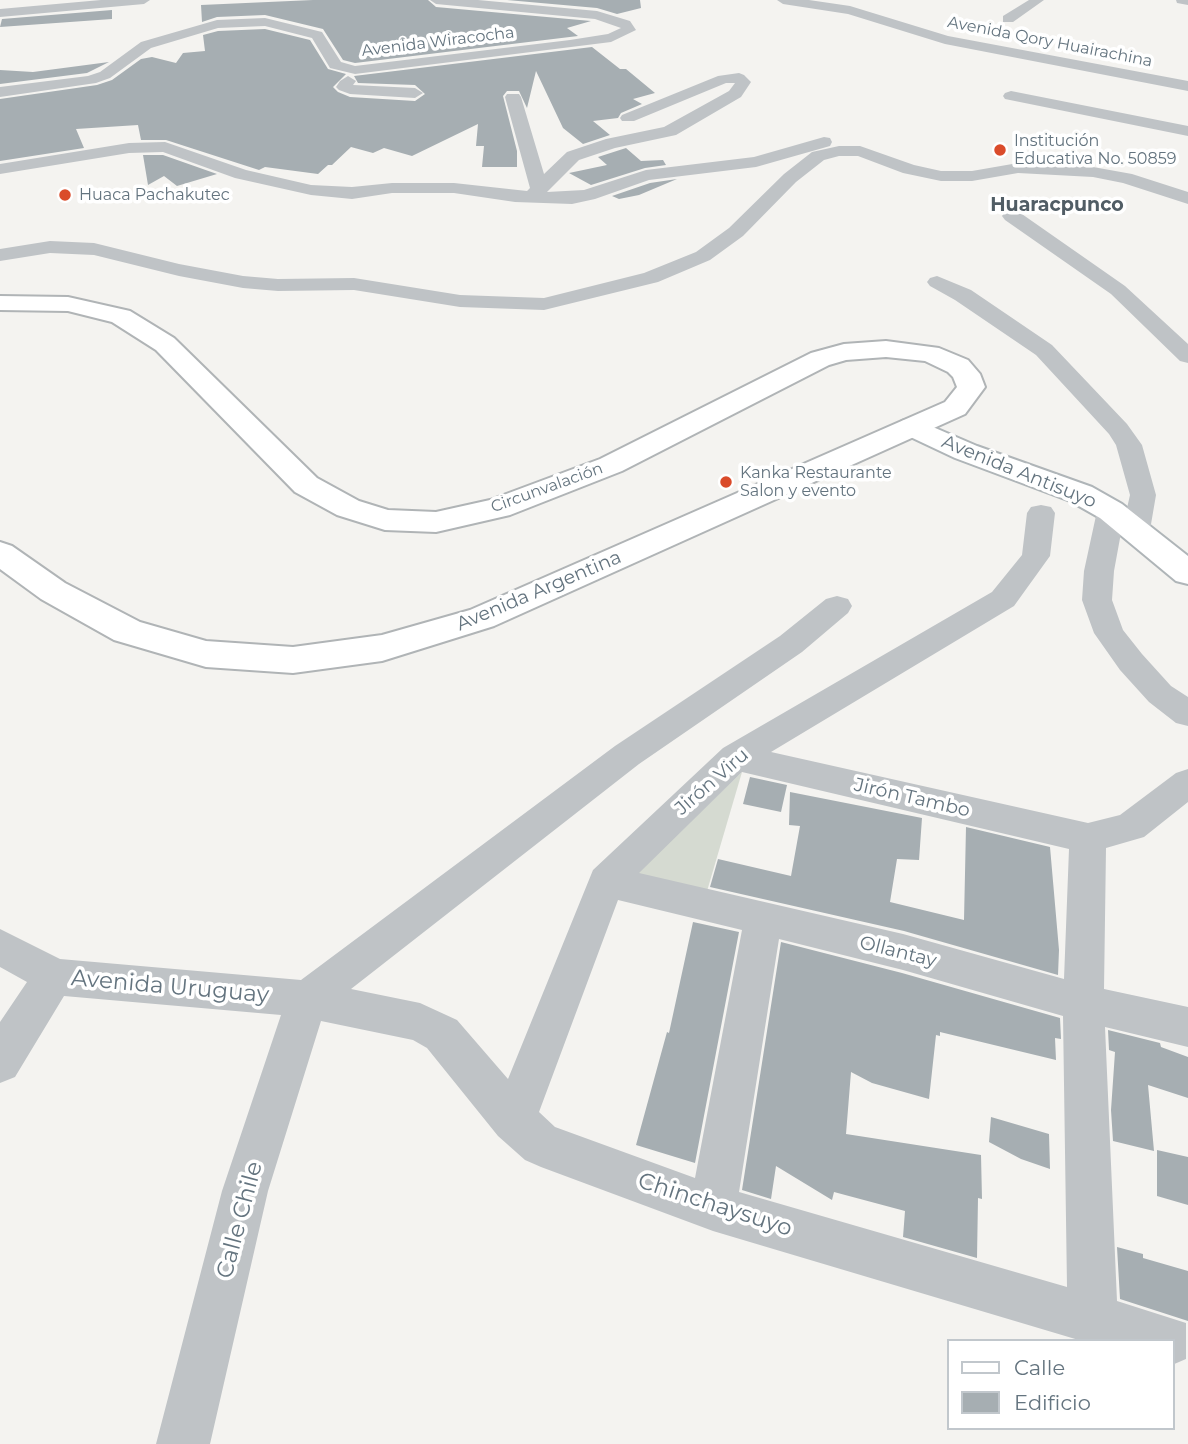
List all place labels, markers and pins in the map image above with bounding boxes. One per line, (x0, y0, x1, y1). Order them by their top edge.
place label: Institución Educativa No. 50859 (1014, 131, 1176, 169)
marker: Institución Educativa No. 50859 (992, 142, 1008, 158)
place label: Huaca Pachakutec (79, 185, 230, 205)
marker: Huaca Pachakutec (57, 187, 73, 203)
place label: Kanka Restaurante Salon y evento (740, 463, 892, 501)
marker: Kanka Restaurante Salon y evento (718, 474, 734, 490)

